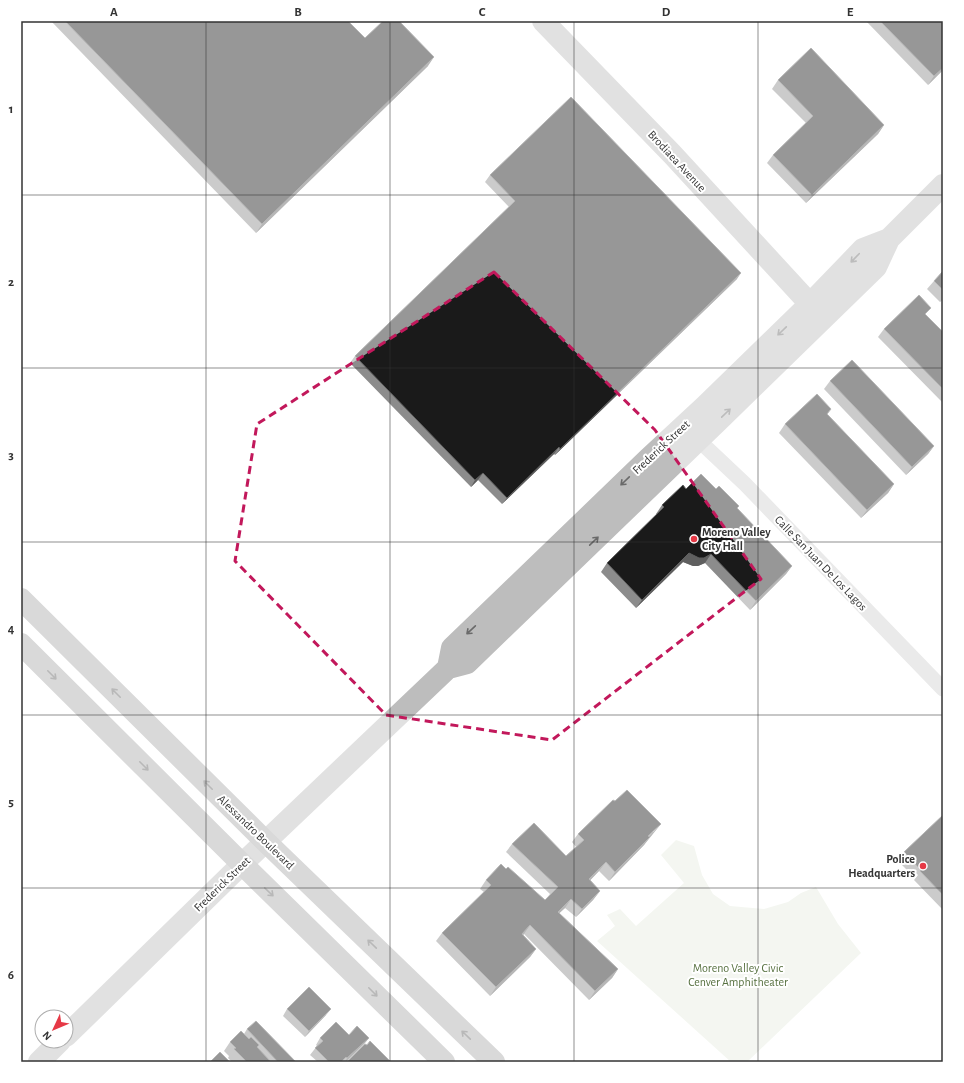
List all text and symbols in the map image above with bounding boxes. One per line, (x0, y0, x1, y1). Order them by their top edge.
text: A (110, 6, 118, 19)
text: B (294, 6, 302, 19)
text: C (479, 6, 486, 19)
text: D (662, 6, 671, 19)
text: E (847, 6, 854, 19)
text: 1 (9, 103, 13, 116)
street label: Brodiaea Avenue (646, 128, 708, 194)
one-way arrow (850, 253, 860, 263)
text: 2 (8, 276, 14, 289)
one-way arrow (777, 326, 787, 336)
one-way arrow (721, 408, 731, 418)
street label: Frederick Street (630, 418, 692, 476)
text: 3 (8, 449, 14, 462)
one-way arrow (620, 477, 630, 486)
street label: Calle San Juan De Los Lagos (773, 513, 869, 613)
place label: Moreno Valley City Hall (702, 526, 771, 553)
marker: Moreno Valley City Hall (689, 534, 699, 544)
one-way arrow (589, 536, 599, 546)
text: 4 (8, 623, 15, 636)
one-way arrow (466, 625, 476, 635)
one-way arrow (47, 670, 57, 680)
one-way arrow (111, 688, 121, 698)
one-way arrow (139, 761, 149, 771)
one-way arrow (203, 780, 213, 790)
street label: Alessandro Boulevard (215, 793, 297, 871)
text: 5 (8, 796, 14, 809)
place label: Police Headquarters (848, 853, 915, 879)
street label: Frederick Street (192, 854, 253, 914)
marker: Police Headquarters (918, 861, 928, 871)
one-way arrow (264, 887, 274, 897)
one-way arrow (367, 940, 377, 949)
park label: Moreno Valley Civic Cenver Amphitheater (688, 962, 788, 988)
text: 6 (8, 969, 14, 982)
one-way arrow (368, 987, 378, 997)
north arrow (34, 1009, 74, 1049)
text: N (41, 1029, 54, 1042)
one-way arrow (461, 1030, 471, 1040)

